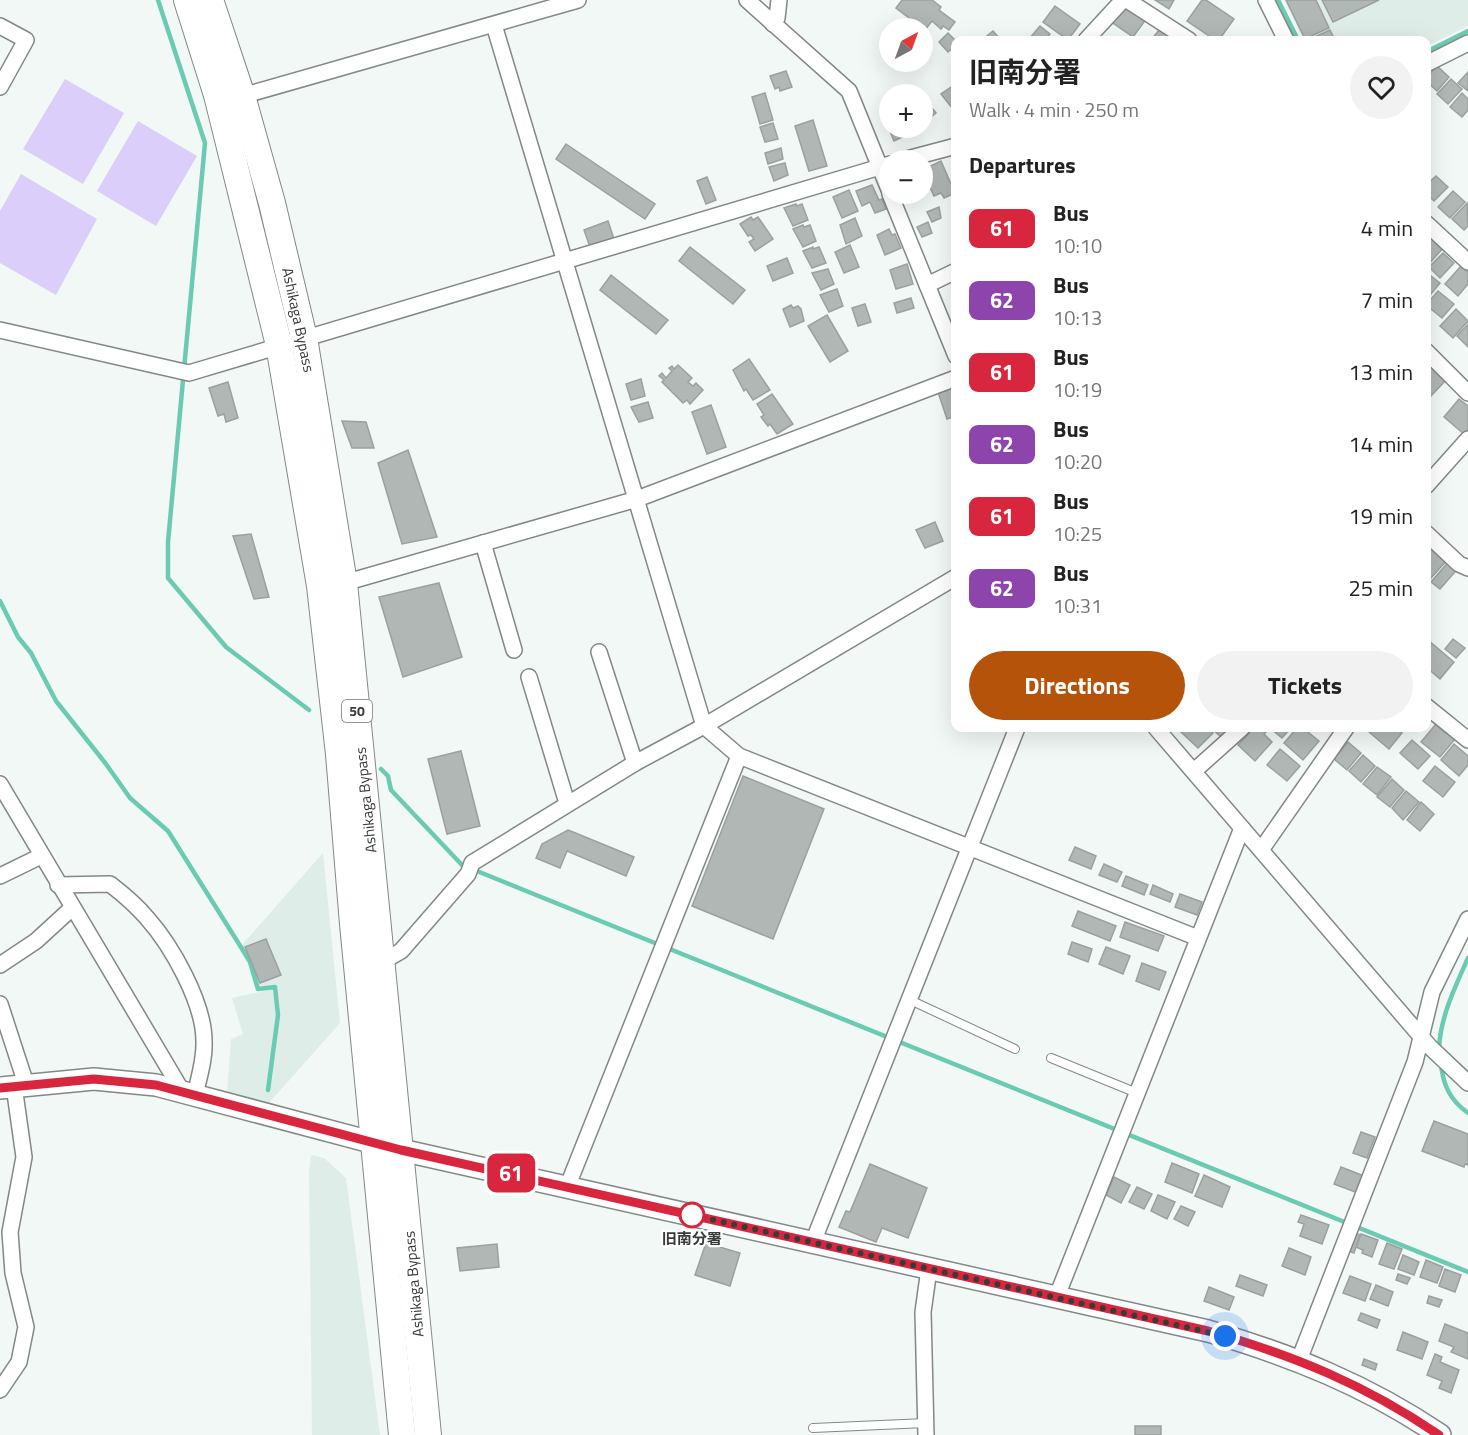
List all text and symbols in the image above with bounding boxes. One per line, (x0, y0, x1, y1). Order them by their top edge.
north arrow (879, 18, 933, 72)
map controls (879, 18, 933, 204)
text: 旧南分署 (969, 50, 1081, 93)
button: heart (1350, 56, 1413, 119)
button: + (879, 84, 933, 138)
text: Walk · 4 min · 250 m (969, 94, 1139, 125)
text: Departures (969, 148, 1076, 182)
button: − (879, 150, 933, 204)
text: Bus (1053, 196, 1089, 230)
text: 4 min (1361, 211, 1413, 245)
text: 61 (990, 212, 1014, 244)
text: 10:10 (1053, 230, 1102, 261)
street label: Ashikaga Bypass (276, 266, 321, 374)
text: Bus (1053, 268, 1089, 302)
text: 7 min (1361, 283, 1413, 317)
text: 62 (990, 284, 1014, 316)
text: 10:13 (1053, 302, 1102, 333)
text: Bus (1053, 340, 1089, 374)
text: 13 min (1348, 355, 1413, 389)
text: 61 (990, 356, 1014, 388)
text: 10:19 (1053, 374, 1102, 405)
text: Bus (1053, 412, 1089, 446)
text: 14 min (1348, 427, 1413, 461)
text: 62 (990, 428, 1014, 460)
text: 10:20 (1053, 446, 1102, 477)
text: Bus (1053, 484, 1089, 518)
text: 19 min (1348, 499, 1413, 533)
text: 61 (990, 500, 1014, 532)
text: 10:25 (1053, 518, 1102, 549)
text: Bus (1053, 556, 1089, 590)
text: 25 min (1348, 571, 1413, 605)
text: 62 (990, 572, 1014, 604)
text: 10:31 (1053, 590, 1102, 621)
button: Directions (969, 651, 1185, 720)
button: Tickets (1197, 651, 1413, 720)
road number: 50 (342, 700, 372, 722)
street label: Ashikaga Bypass (349, 746, 382, 854)
line badge: 61 (484, 1154, 538, 1192)
text: 61 (499, 1157, 523, 1189)
marker: 旧南分署 (679, 1202, 705, 1228)
place label: 旧南分署 (662, 1227, 722, 1250)
street label: Ashikaga Bypass (397, 1230, 430, 1338)
your location (1210, 1321, 1240, 1351)

